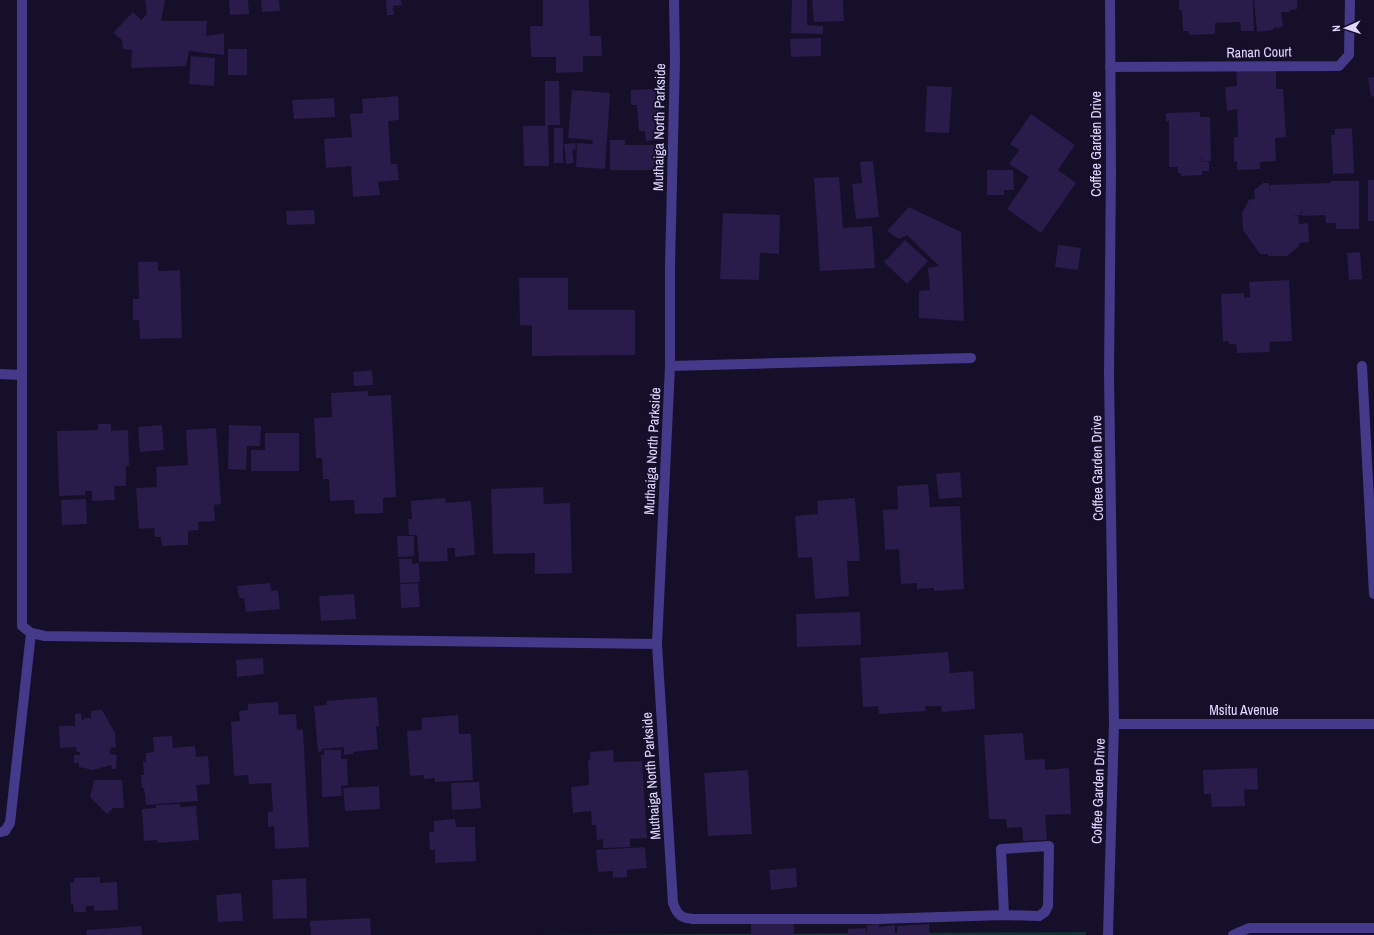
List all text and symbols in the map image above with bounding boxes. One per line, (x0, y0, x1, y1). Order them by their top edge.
north arrow (1326, 8, 1366, 48)
text: N (1329, 25, 1343, 32)
street label: Ranan Court (1226, 42, 1292, 62)
street label: Muthaiga North Parkside (649, 63, 669, 191)
street label: Coffee Garden Drive (1087, 91, 1105, 197)
street label: Muthaiga North Parkside (640, 387, 664, 515)
street label: Coffee Garden Drive (1087, 415, 1107, 521)
street label: Msitu Avenue (1209, 701, 1279, 719)
street label: Muthaiga North Parkside (638, 712, 664, 840)
street label: Coffee Garden Drive (1087, 738, 1109, 844)

